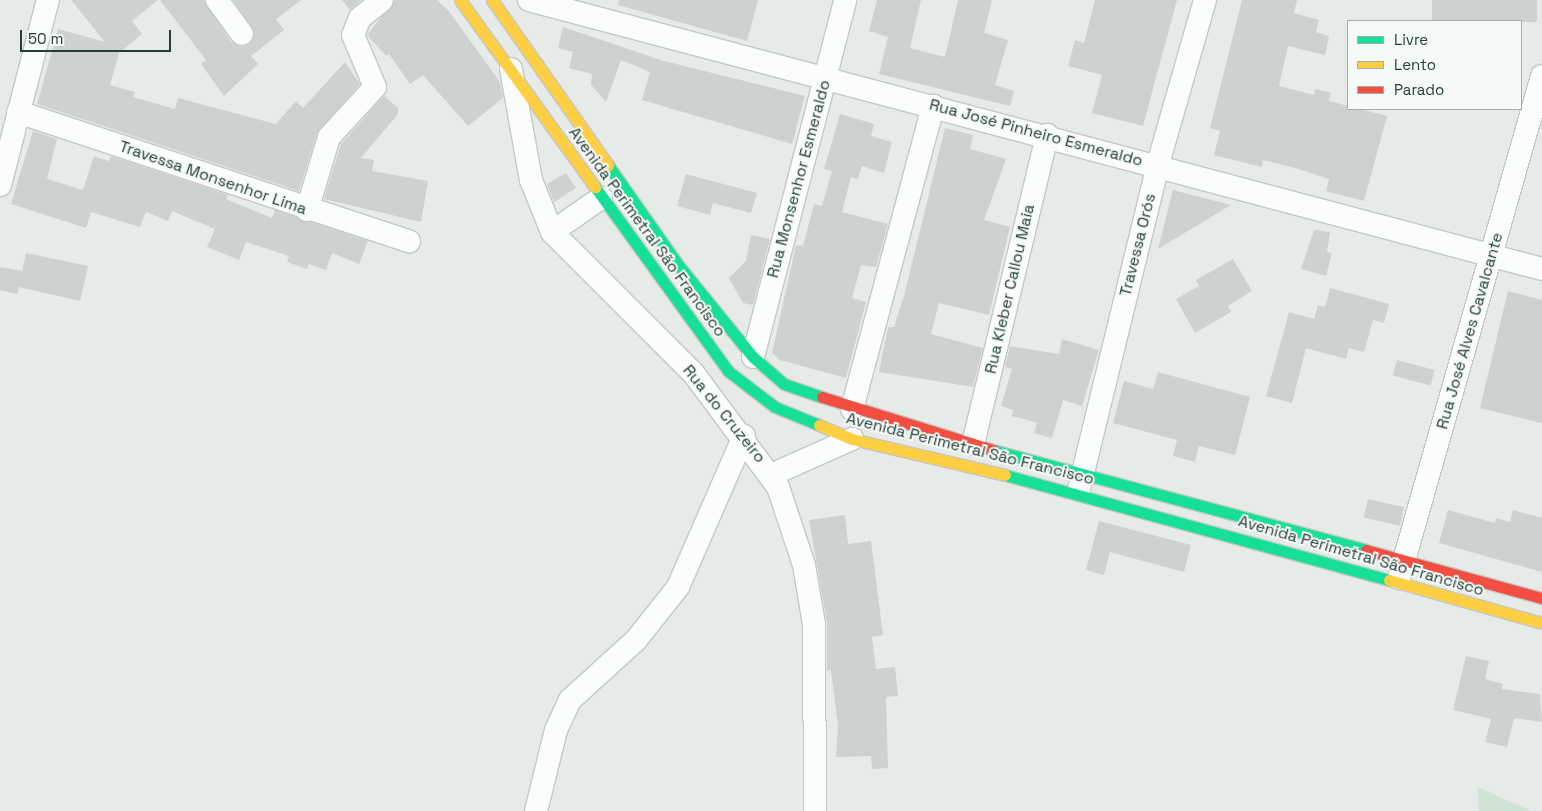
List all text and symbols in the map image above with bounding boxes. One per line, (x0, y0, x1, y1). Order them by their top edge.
scale bar (22, 20, 174, 52)
legend (1347, 20, 1522, 110)
text: 50 m (28, 29, 63, 48)
text: Livre (1394, 30, 1428, 49)
text: Lento (1394, 55, 1436, 74)
street label: Rua Monsenhor Esmeraldo (763, 78, 835, 280)
text: Parado (1394, 80, 1444, 99)
street label: Rua José Pinheiro Esmeraldo (927, 95, 1145, 171)
street label: Avenida Perimetral São Francisco (564, 123, 730, 341)
street label: Travessa Monsenhor Lima (117, 137, 309, 219)
street label: Travessa Orós (1116, 192, 1160, 298)
street label: Rua Kleber Callou Maia (981, 202, 1039, 376)
street label: Rua José Alves Cavalcante (1433, 230, 1507, 432)
street label: Rua do Cruzeiro (679, 361, 769, 467)
street label: Avenida Perimetral São Francisco (844, 409, 1096, 489)
street label: Avenida Perimetral São Francisco (1236, 512, 1486, 600)

